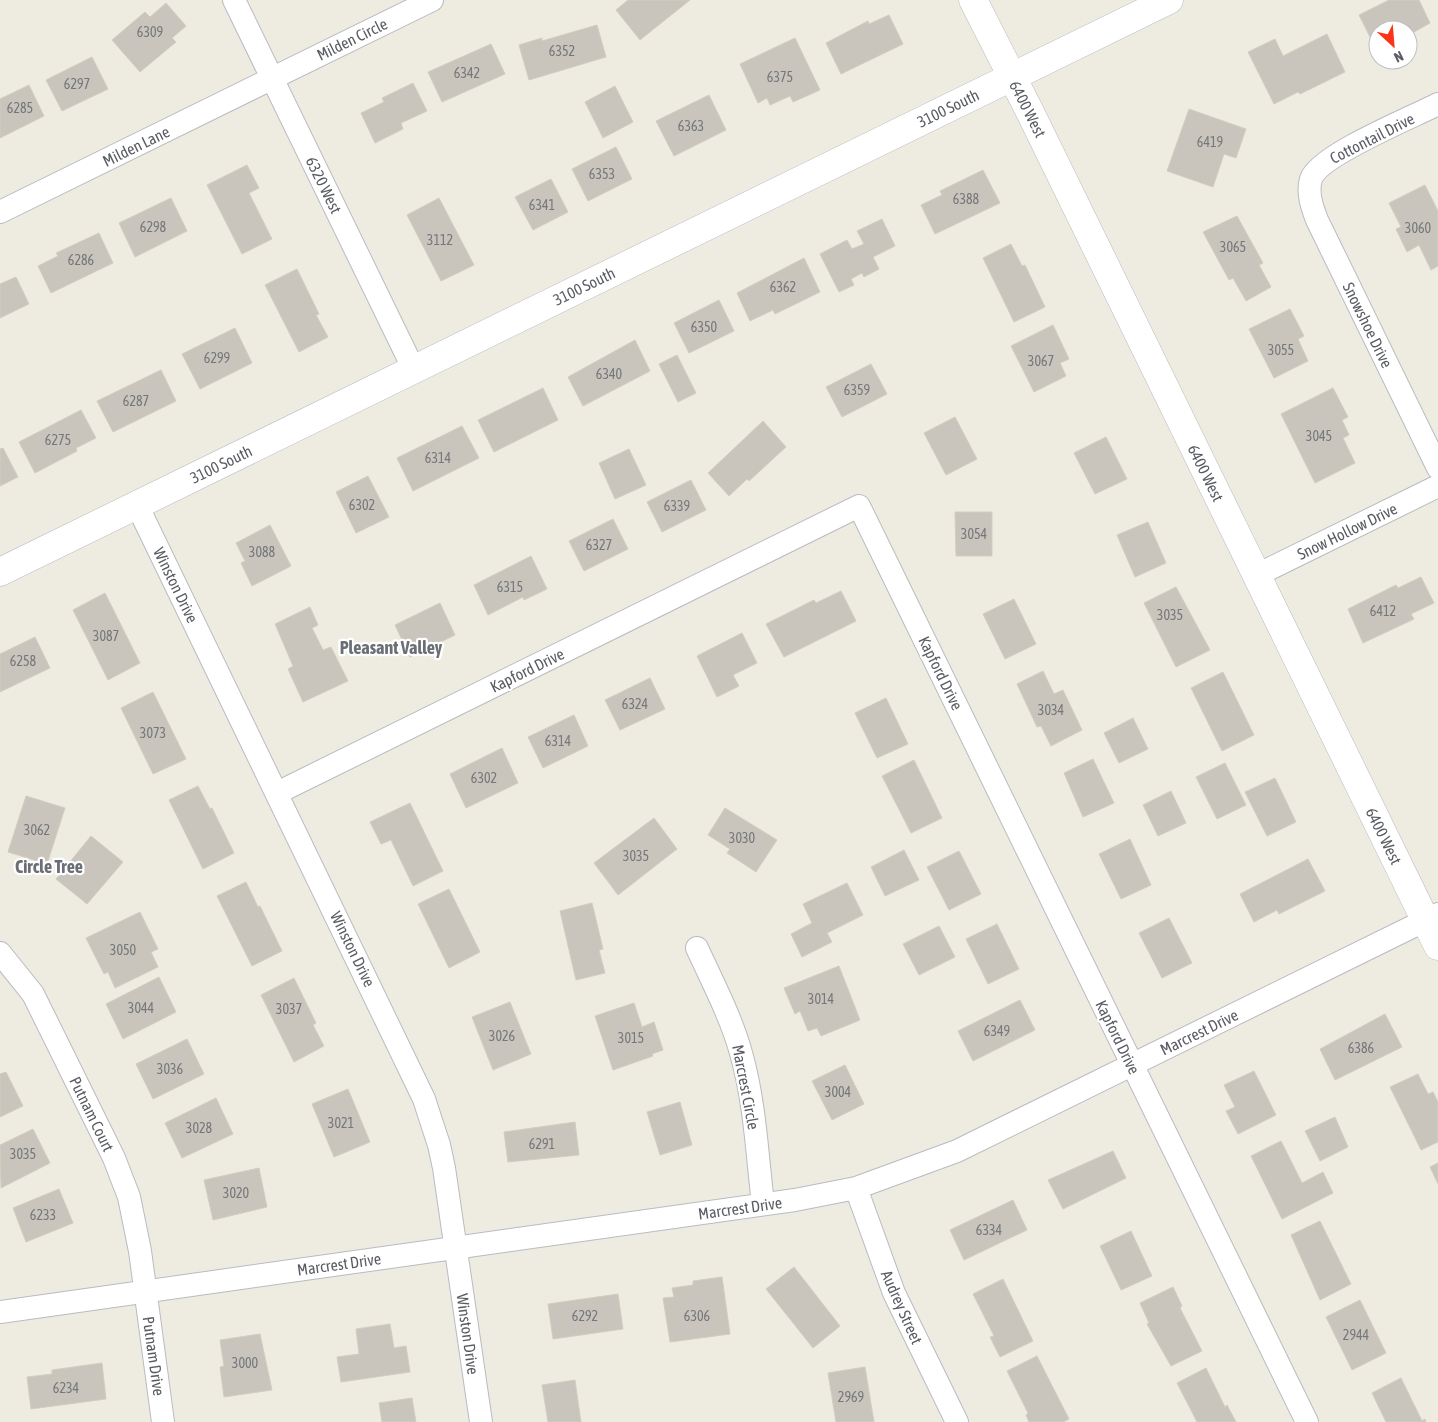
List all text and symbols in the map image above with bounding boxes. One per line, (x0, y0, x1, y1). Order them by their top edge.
street label: Milden Circle (314, 14, 390, 64)
north arrow (1368, 20, 1418, 70)
house number: 6309 (137, 24, 163, 40)
house number: 6352 (549, 43, 575, 59)
text: N (1391, 48, 1406, 66)
house number: 6342 (454, 65, 480, 81)
house number: 6375 (767, 69, 793, 85)
house number: 6297 (64, 76, 90, 92)
street label: 6400 West (1006, 78, 1050, 141)
street label: 3100 South (914, 85, 982, 131)
house number: 6285 (7, 100, 33, 116)
street label: Cottontail Drive (1327, 109, 1417, 167)
house number: 6363 (678, 118, 704, 134)
street label: Milden Lane (100, 122, 172, 170)
house number: 6419 (1197, 134, 1223, 150)
street label: 6320 West (303, 154, 346, 217)
house number: 6353 (589, 166, 615, 182)
house number: 6388 (953, 191, 980, 207)
house number: 6341 (529, 197, 555, 213)
house number: 6298 (140, 219, 167, 235)
house number: 3060 (1405, 220, 1432, 236)
house number: 3112 (427, 232, 453, 248)
house number: 3065 (1220, 239, 1246, 255)
house number: 6286 (68, 252, 95, 268)
street label: 3100 South (550, 263, 618, 309)
house number: 6362 (770, 279, 796, 295)
street label: Snowshoe Drive (1340, 279, 1396, 371)
house number: 6350 (691, 319, 718, 335)
house number: 3055 (1268, 342, 1294, 358)
house number: 6299 (204, 350, 230, 366)
house number: 3067 (1028, 353, 1054, 369)
house number: 6340 (596, 366, 623, 382)
house number: 6359 (844, 382, 870, 398)
house number: 6287 (123, 393, 149, 409)
house number: 3045 (1306, 428, 1332, 444)
house number: 6275 (45, 432, 71, 448)
street label: 3100 South (187, 441, 255, 487)
street label: 6400 West (1185, 442, 1228, 505)
house number: 6314 (425, 450, 452, 466)
house number: 6302 (349, 497, 375, 513)
house number: 6339 (664, 498, 690, 514)
street label: Snow Hollow Drive (1294, 499, 1400, 563)
house number: 3054 (961, 526, 988, 542)
house number: 6327 (586, 537, 612, 553)
street label: Winston Drive (150, 544, 202, 626)
house number: 3088 (249, 544, 276, 560)
house number: 6315 (497, 579, 523, 595)
house number: 6412 (1370, 603, 1396, 619)
house number: 3035 (1157, 607, 1183, 623)
house number: 3087 (93, 628, 119, 644)
street label: Kapford Drive (914, 633, 967, 713)
district label: Pleasant Valley (340, 637, 443, 658)
street label: Kapford Drive (487, 644, 567, 697)
house number: 6258 (10, 653, 37, 669)
house number: 6324 (622, 696, 649, 712)
house number: 3034 (1038, 702, 1065, 718)
house number: 3073 (140, 725, 166, 741)
house number: 6314 (545, 733, 572, 749)
house number: 6302 (471, 770, 497, 786)
street label: 6400 West (1363, 805, 1406, 868)
house number: 3062 (24, 822, 50, 838)
house number: 3030 (729, 830, 756, 846)
house number: 3035 (623, 848, 649, 864)
district label: Circle Tree (15, 856, 83, 877)
street label: Winston Drive (327, 908, 379, 990)
house number: 3050 (110, 942, 137, 958)
house number: 3014 (808, 991, 835, 1007)
street label: Kapford Drive (1091, 997, 1144, 1077)
house number: 3044 (128, 1000, 155, 1016)
house number: 3037 (276, 1001, 302, 1017)
street label: Marcrest Drive (1157, 1005, 1241, 1059)
house number: 6349 (984, 1023, 1010, 1039)
house number: 3026 (489, 1028, 516, 1044)
house number: 3015 (618, 1030, 644, 1046)
house number: 6386 (1348, 1040, 1375, 1056)
street label: Marcrest Circle (729, 1043, 763, 1131)
house number: 3036 (157, 1061, 184, 1077)
street label: Putnam Court (66, 1074, 118, 1155)
house number: 3004 (825, 1084, 852, 1100)
house number: 3021 (328, 1115, 354, 1131)
house number: 3028 (186, 1120, 213, 1136)
house number: 6291 (529, 1136, 555, 1152)
house number: 3035 (10, 1146, 36, 1162)
house number: 3020 (223, 1185, 250, 1201)
street label: Marcrest Drive (697, 1193, 783, 1223)
house number: 6233 (30, 1207, 56, 1223)
house number: 6334 (976, 1222, 1003, 1238)
street label: Marcrest Drive (296, 1249, 382, 1279)
street label: Audrey Street (877, 1267, 926, 1347)
street label: Winston Drive (453, 1292, 483, 1376)
house number: 6292 (572, 1308, 598, 1324)
house number: 6306 (684, 1308, 711, 1324)
street label: Putnam Drive (140, 1315, 168, 1397)
house number: 2944 (1343, 1327, 1370, 1343)
house number: 3000 (232, 1355, 259, 1371)
house number: 6234 (53, 1380, 80, 1396)
house number: 2969 (838, 1389, 864, 1405)

